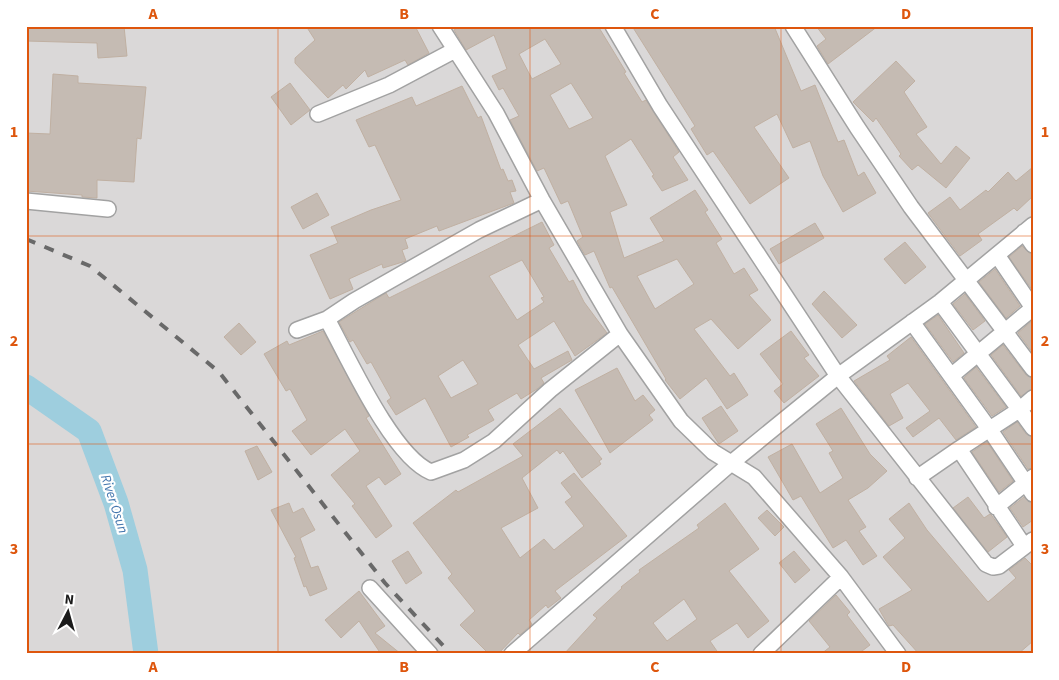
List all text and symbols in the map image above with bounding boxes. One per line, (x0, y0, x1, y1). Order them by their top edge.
text: A (147, 3, 158, 25)
text: B (399, 3, 409, 25)
text: C (650, 3, 660, 25)
text: D (901, 3, 911, 25)
text: 1 (10, 121, 18, 143)
text: 1 (1041, 121, 1049, 143)
text: 2 (10, 330, 18, 352)
text: 2 (1041, 330, 1049, 352)
water label: River Osun (95, 472, 133, 536)
text: 3 (10, 538, 18, 560)
text: 3 (1041, 538, 1049, 560)
north arrow (42, 588, 92, 638)
text: N (64, 590, 75, 610)
text: A (147, 656, 158, 678)
text: B (399, 656, 409, 678)
text: C (650, 656, 660, 678)
text: D (901, 656, 911, 678)

